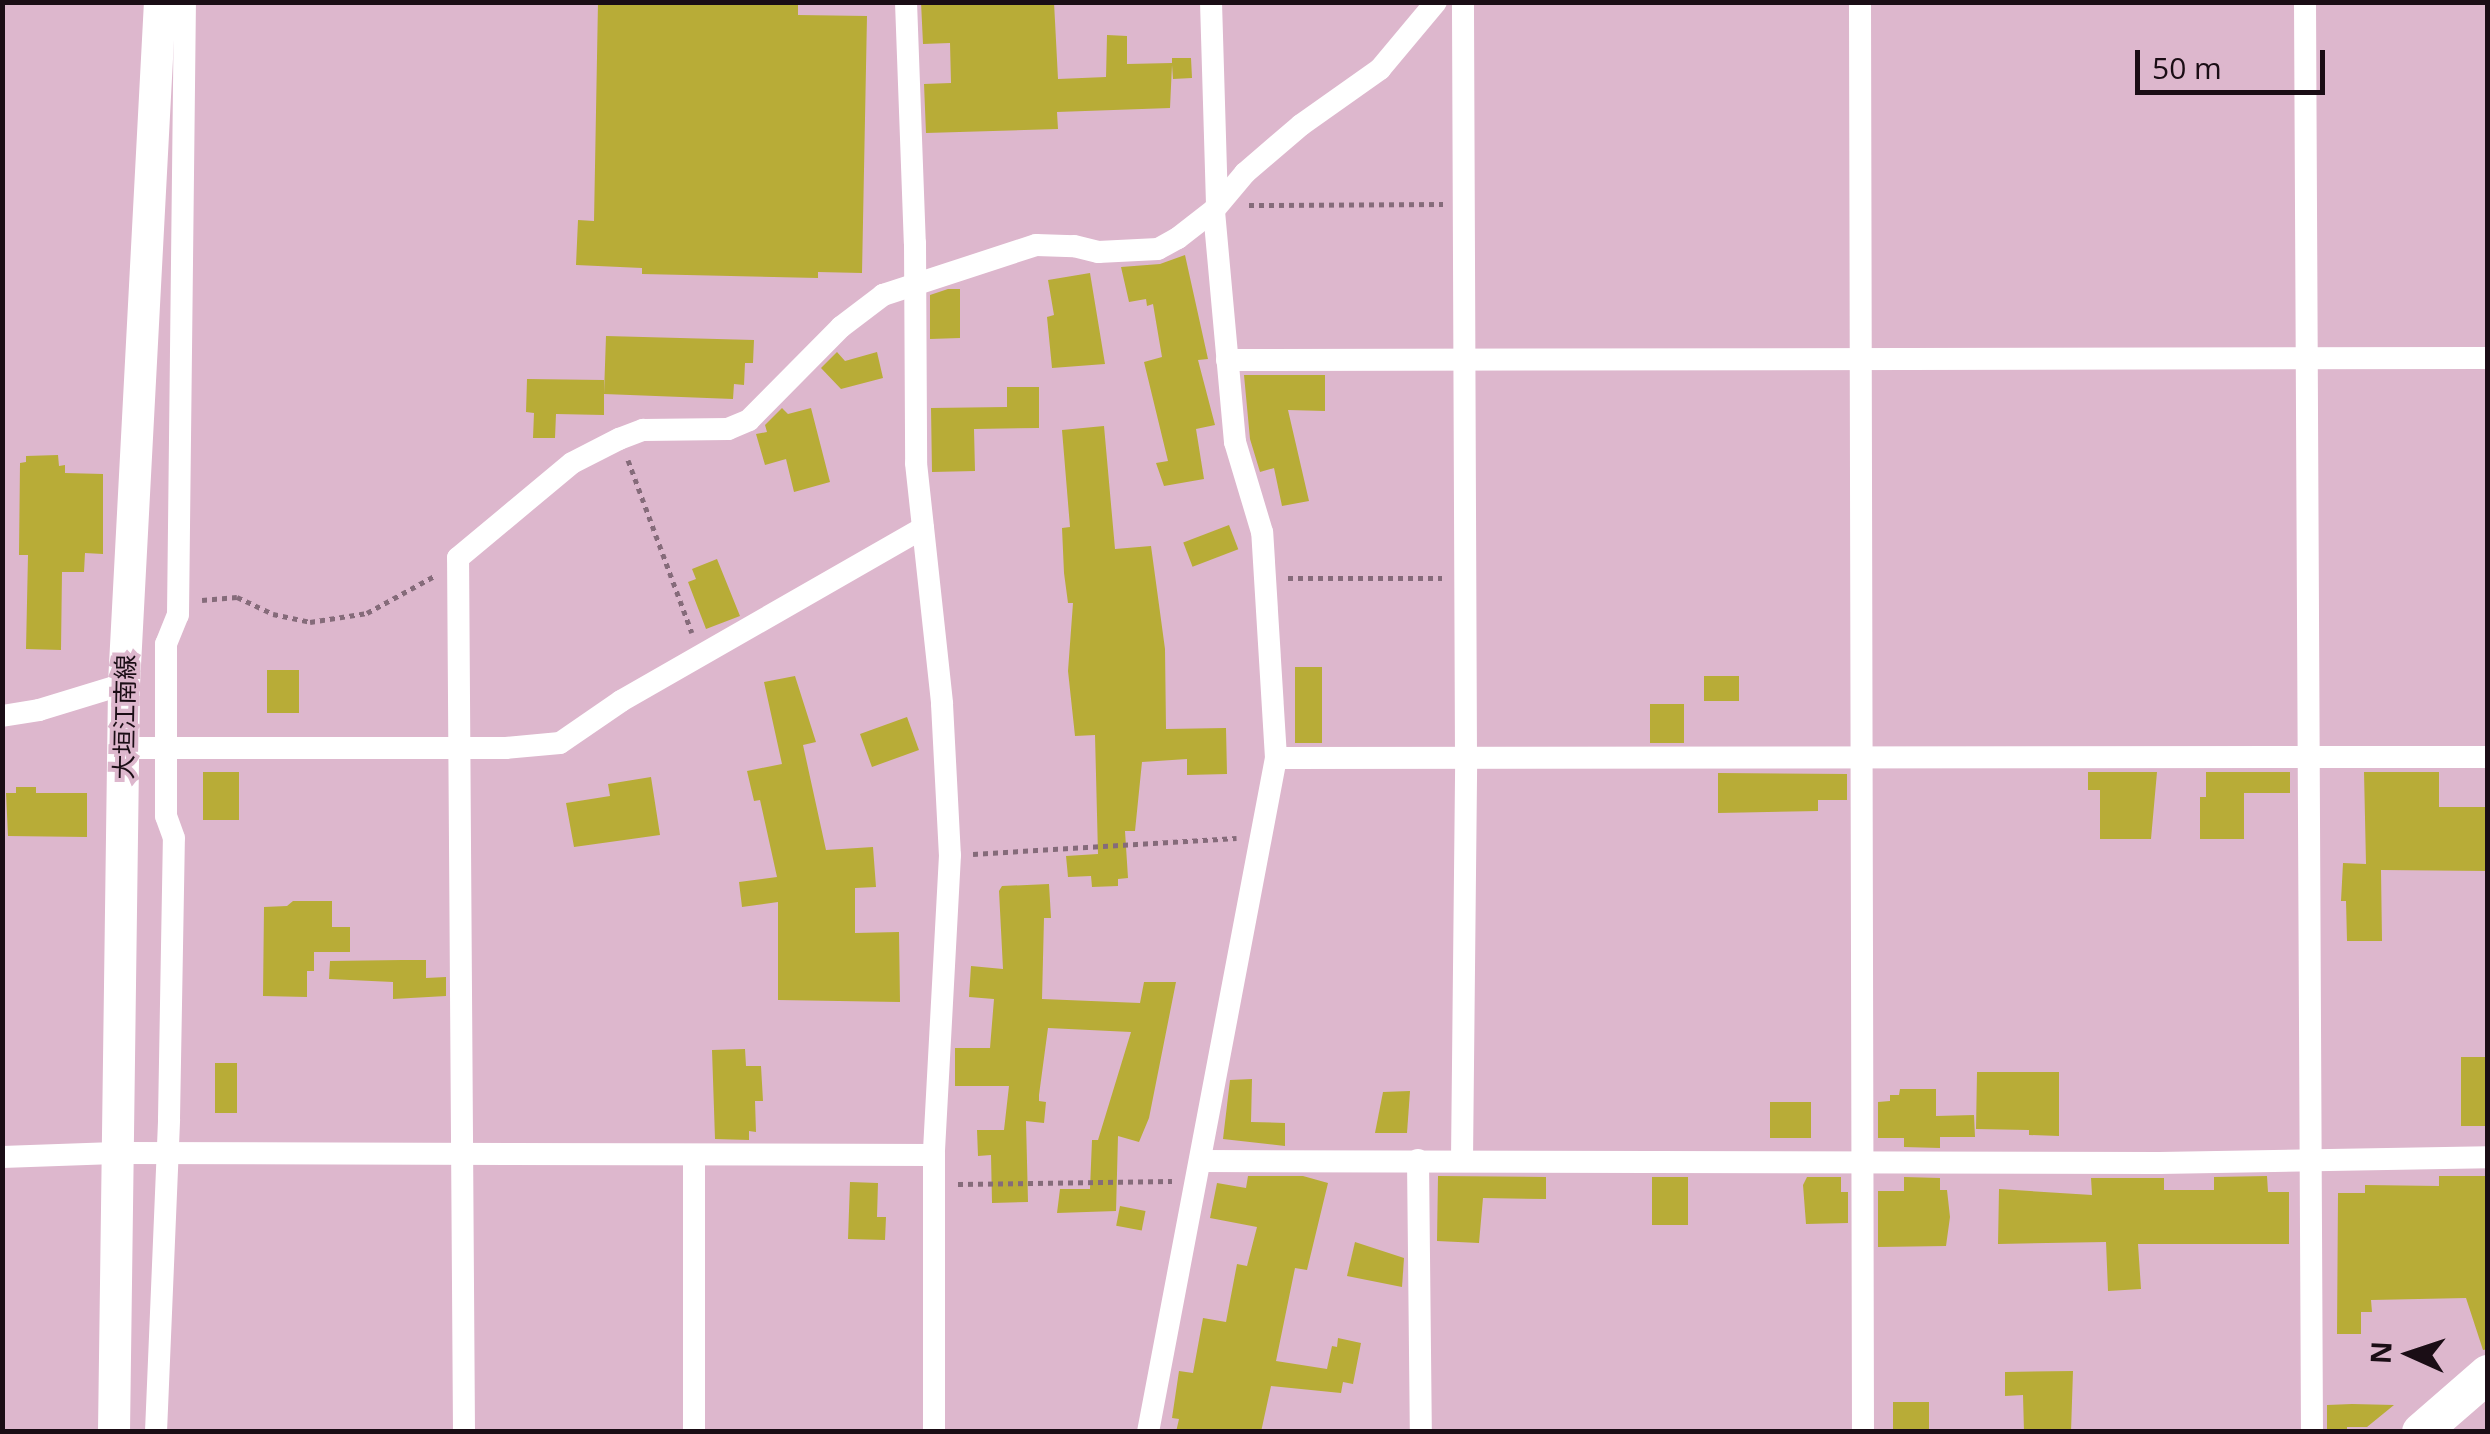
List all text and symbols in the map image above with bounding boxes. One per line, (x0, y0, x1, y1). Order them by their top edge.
scale bar (2140, 30, 2330, 92)
text: 50 m (2152, 47, 2222, 88)
street label: 大垣江南線 (108, 654, 140, 780)
north arrow (2360, 1304, 2460, 1404)
text: N (2360, 1340, 2400, 1365)

